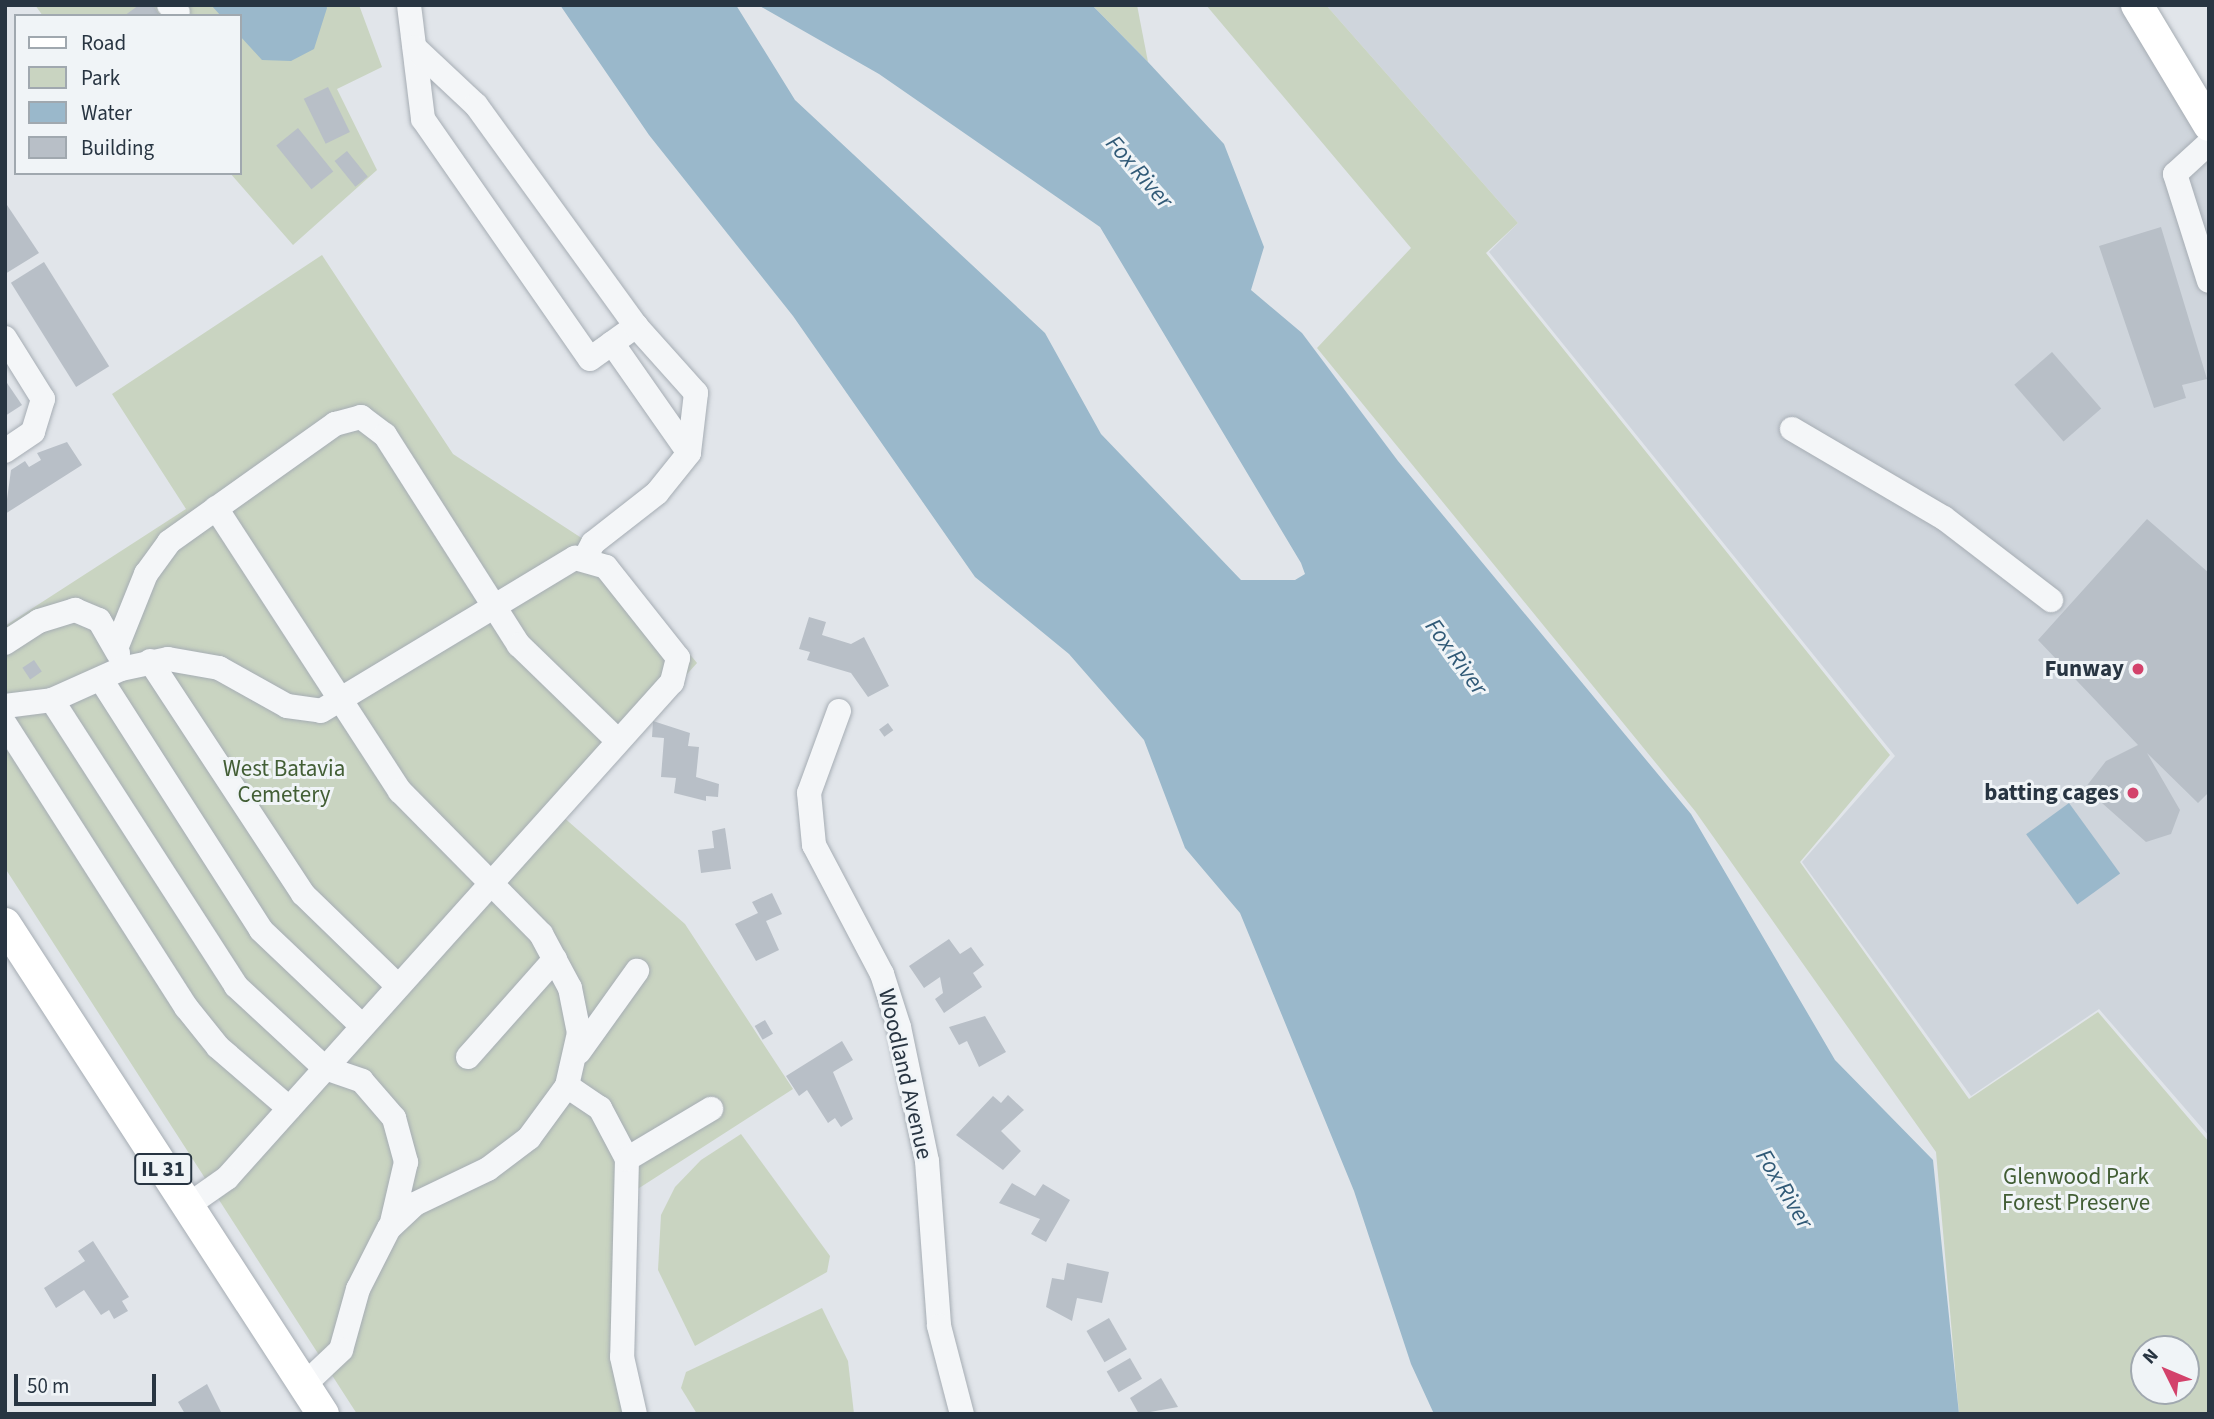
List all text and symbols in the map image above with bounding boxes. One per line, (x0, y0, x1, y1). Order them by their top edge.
legend (14, 14, 242, 175)
text: Road (81, 28, 126, 58)
text: Park (81, 63, 120, 93)
text: Water (81, 98, 132, 128)
water label: Fox River (1099, 130, 1179, 214)
text: Building (81, 133, 154, 163)
water label: Fox River (1419, 613, 1493, 701)
place label: Funway (2044, 655, 2124, 683)
marker: Funway (2130, 661, 2146, 677)
park label: West Batavia Cemetery (223, 755, 345, 809)
place label: batting cages (1984, 779, 2119, 807)
marker: batting cages (2125, 785, 2141, 801)
street label: Woodland Avenue (872, 986, 938, 1162)
water label: Fox River (1749, 1144, 1819, 1234)
road number: IL 31 (133, 1152, 193, 1186)
park label: Glenwood Park Forest Preserve (2002, 1163, 2150, 1217)
north arrow (2130, 1335, 2200, 1405)
text: N (2137, 1343, 2165, 1371)
scale bar (18, 1360, 159, 1404)
text: 50 m (27, 1371, 69, 1401)

